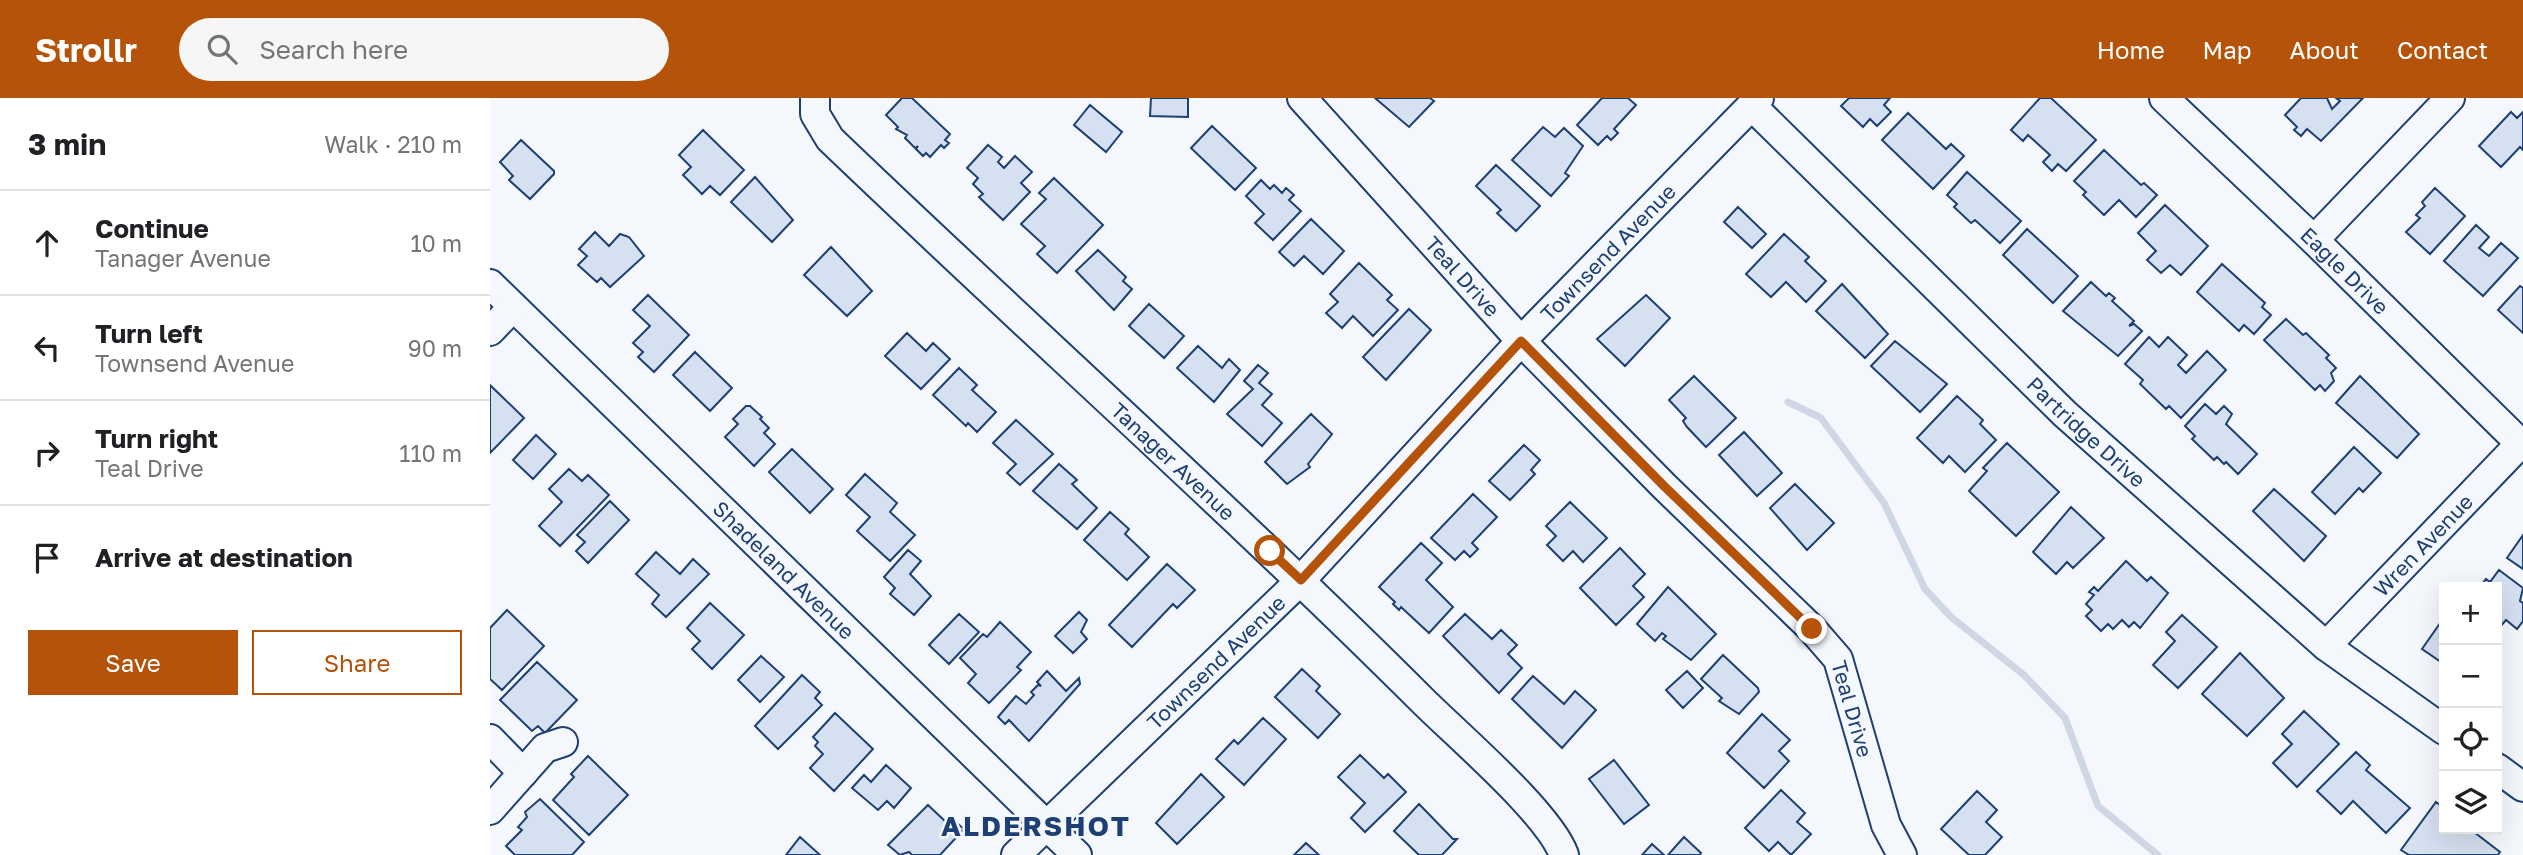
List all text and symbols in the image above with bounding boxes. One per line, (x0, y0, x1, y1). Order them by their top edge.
search box (179, 18, 669, 81)
text: Strollr (35, 30, 137, 69)
icon: search (203, 30, 241, 68)
text: Search here (259, 34, 408, 65)
text: Home (2097, 35, 2165, 64)
text: Map (2203, 35, 2252, 64)
text: About (2290, 35, 2359, 64)
text: Contact (2397, 35, 2488, 64)
text: 3 min (28, 126, 106, 162)
text: Walk · 210 m (324, 130, 462, 158)
street label: Townsend Avenue (1535, 178, 1681, 326)
text: Continue (95, 213, 209, 244)
street label: Eagle Drive (2295, 221, 2394, 320)
icon: ahead (28, 224, 66, 262)
text: 10 m (410, 229, 462, 257)
street label: Teal Drive (1420, 231, 1506, 322)
text: Tanager Avenue (95, 244, 271, 272)
text: Turn left (95, 318, 203, 349)
icon: left (28, 329, 66, 367)
text: 90 m (408, 334, 462, 362)
text: Townsend Avenue (95, 349, 294, 377)
street label: Partridge Drive (2022, 371, 2151, 493)
street label: Tanager Avenue (1106, 397, 1241, 526)
text: Turn right (95, 423, 218, 454)
icon: right (28, 434, 66, 472)
text: 110 m (399, 439, 462, 467)
text: Teal Drive (95, 454, 204, 482)
street label: Wren Avenue (2368, 488, 2478, 602)
street label: Shadeland Avenue (708, 495, 860, 644)
route start (1254, 535, 1285, 566)
icon: arrive (28, 539, 66, 577)
text: Arrive at destination (95, 542, 353, 573)
map controls (2439, 582, 2502, 834)
button: + (2439, 582, 2502, 645)
street label: Townsend Avenue (1142, 589, 1291, 735)
route end (1796, 613, 1827, 644)
button: Save (28, 630, 238, 695)
button: Share (252, 630, 462, 695)
button: − (2439, 645, 2502, 708)
street label: Teal Drive (1826, 657, 1879, 760)
button: locate (2439, 708, 2502, 771)
button: layers (2439, 771, 2502, 834)
district label: ALDERSHOT (941, 809, 1131, 842)

